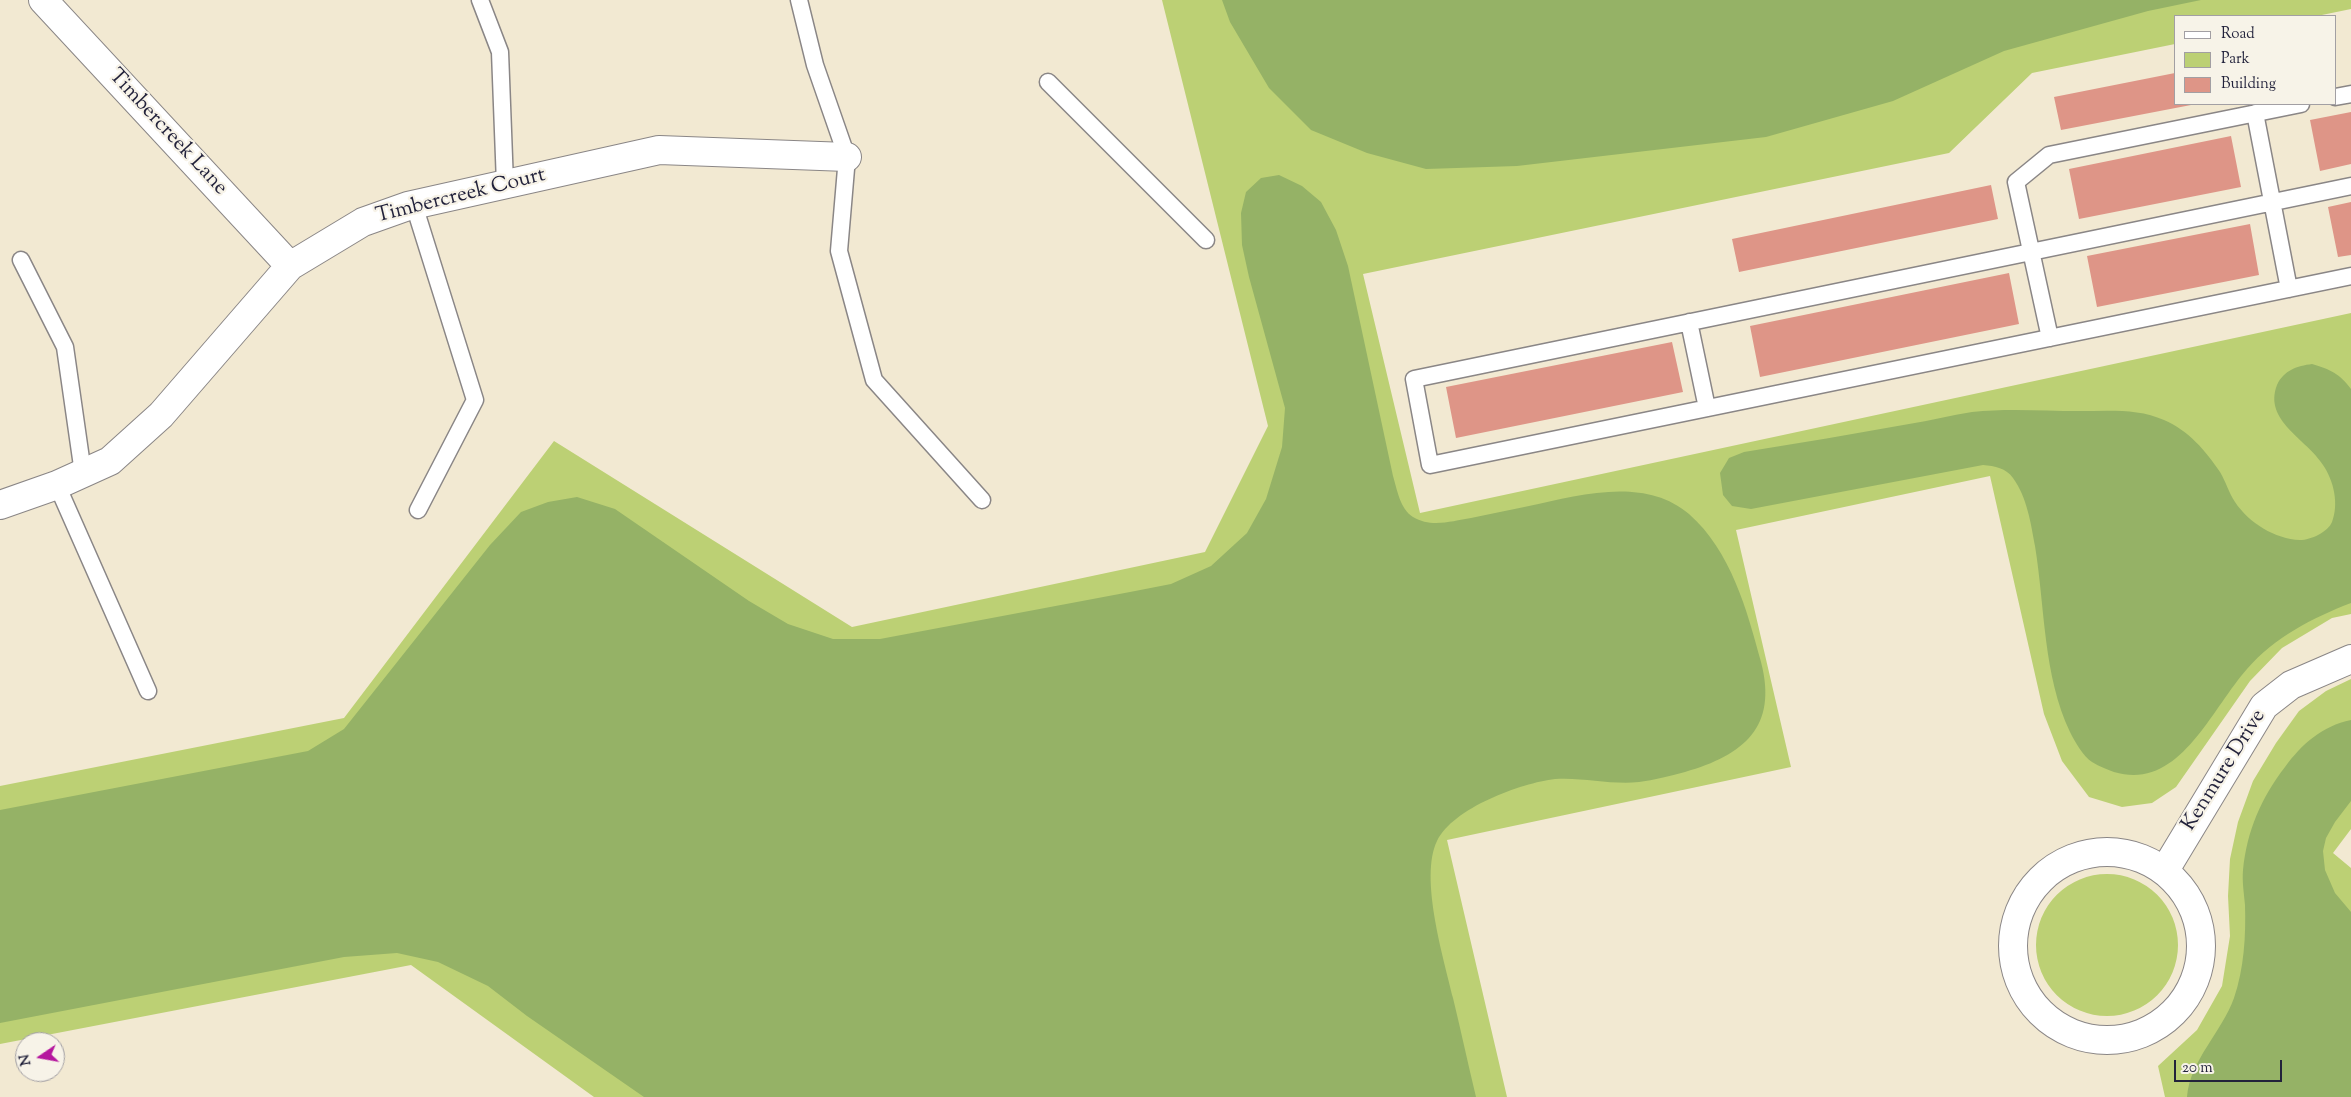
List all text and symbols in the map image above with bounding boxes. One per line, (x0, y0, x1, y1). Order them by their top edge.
legend (2174, 15, 2336, 105)
text: Road (2221, 24, 2255, 45)
text: Park (2221, 49, 2250, 70)
street label: Timbercreek Lane (102, 65, 232, 201)
text: Building (2221, 74, 2276, 95)
street label: Timbercreek Court (374, 164, 548, 230)
street label: Kenmure Drive (2178, 706, 2272, 836)
north arrow (15, 1032, 65, 1082)
scale bar (2176, 1050, 2284, 1082)
text: N (15, 1052, 37, 1067)
text: 20 m (2182, 1058, 2213, 1079)

